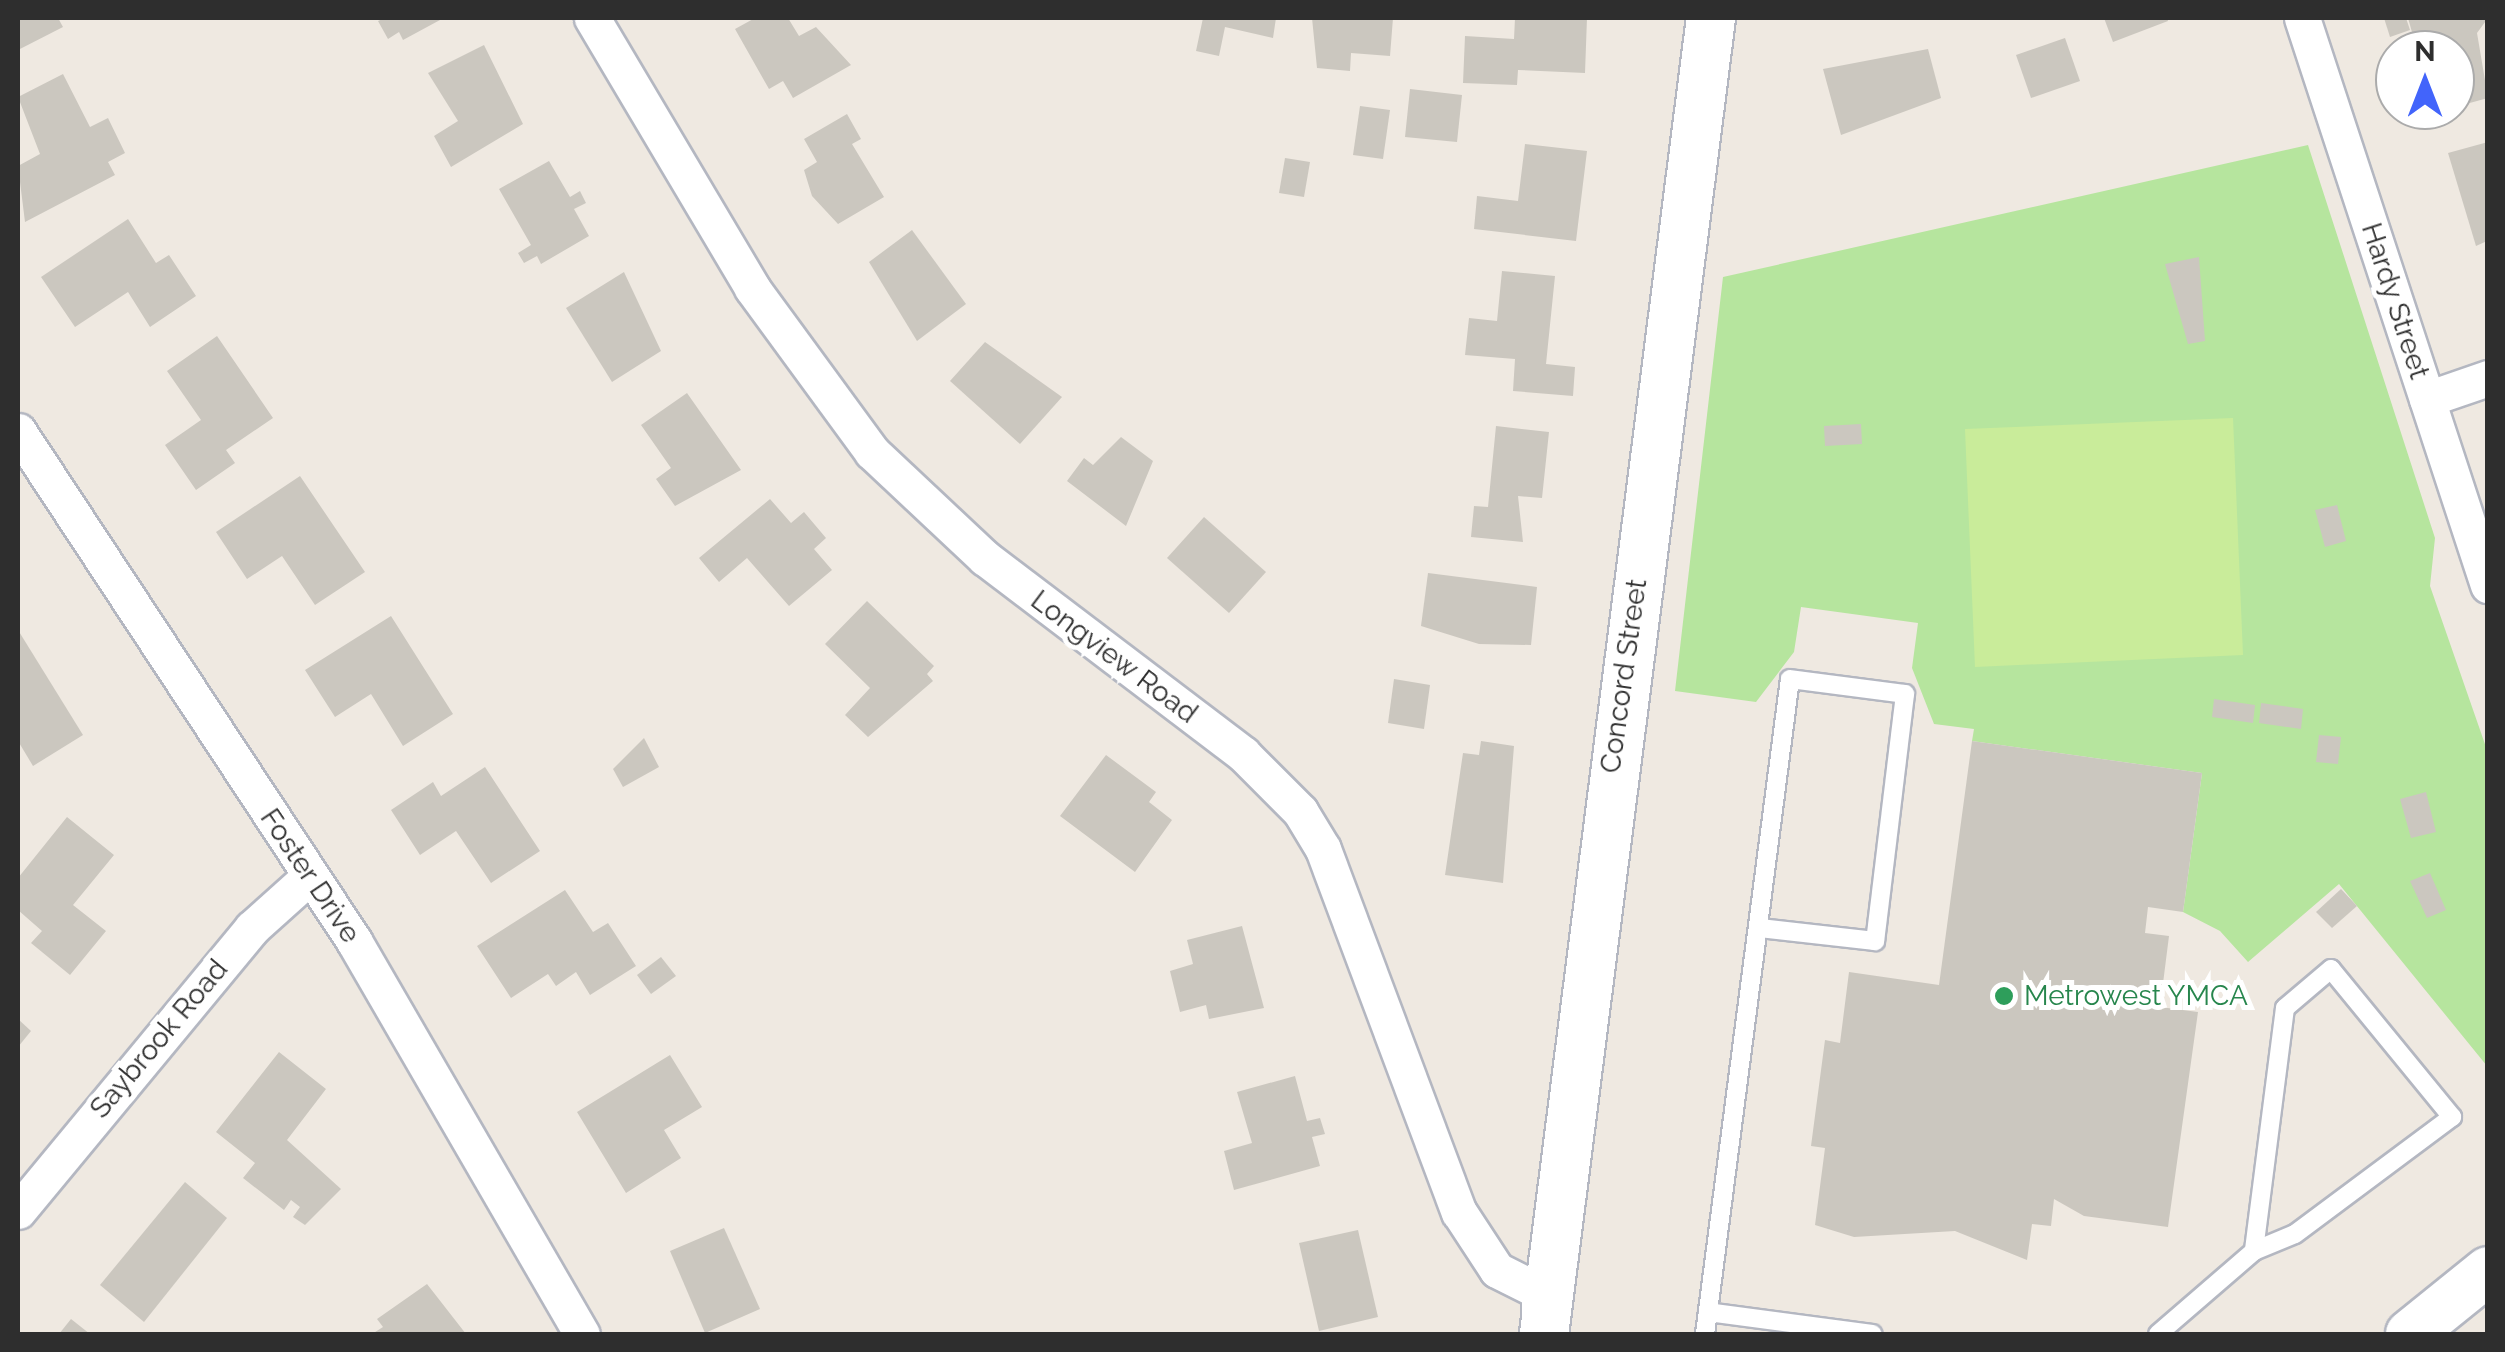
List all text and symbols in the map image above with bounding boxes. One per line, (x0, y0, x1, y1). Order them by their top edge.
north arrow (2375, 30, 2475, 130)
text: N (2414, 35, 2436, 68)
street label: Hardy Street (2354, 218, 2436, 384)
street label: Concord Street (1594, 577, 1654, 775)
street label: Longview Road (1024, 583, 1204, 731)
street label: Foster Drive (253, 802, 367, 950)
street label: Saybrook Road (83, 953, 235, 1125)
place label: Metrowest YMCA (2024, 979, 2249, 1013)
marker: Metrowest YMCA (1993, 985, 2015, 1007)

